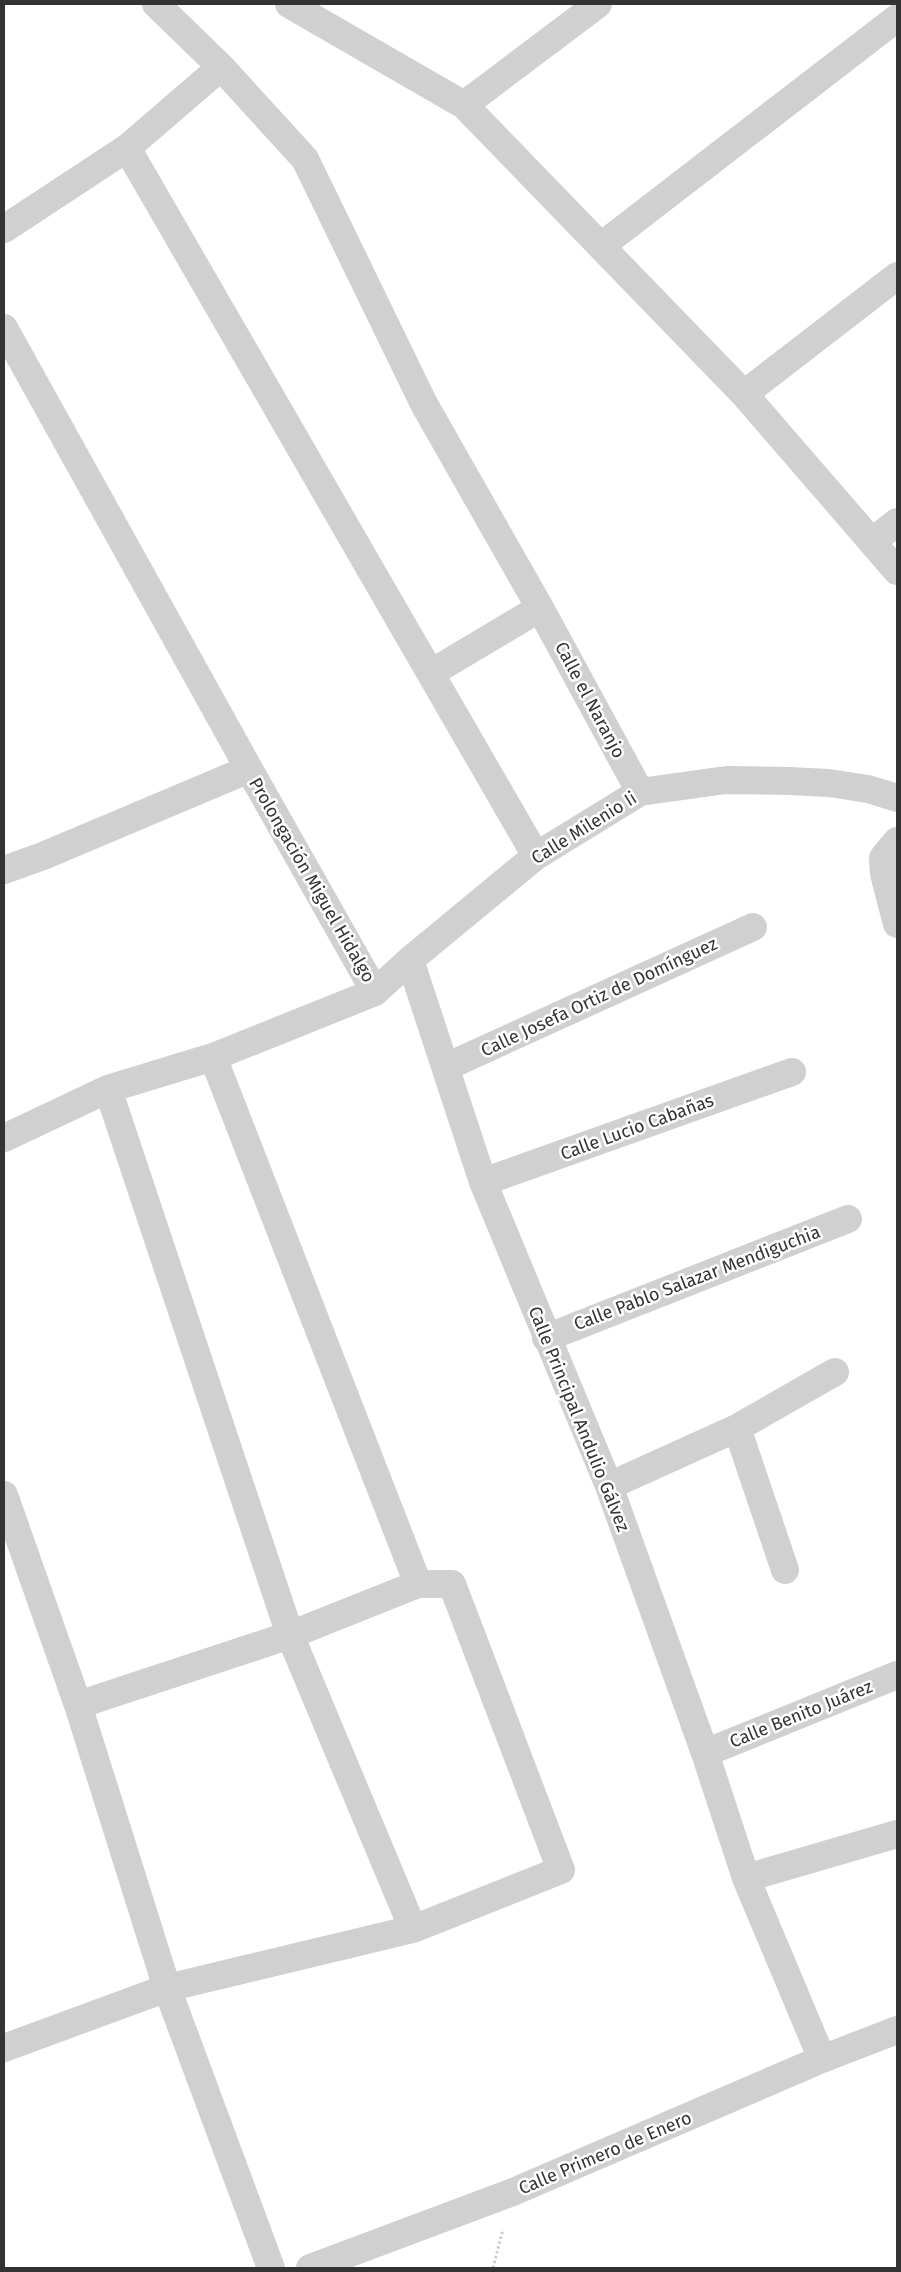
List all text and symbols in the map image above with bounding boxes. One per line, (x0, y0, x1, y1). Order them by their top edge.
street label: Calle el Naranjo (550, 638, 630, 762)
street label: Prolongación Miguel Hidalgo (244, 774, 380, 986)
street label: Calle Milenio Ii (527, 787, 641, 869)
street label: Calle Josefa Ortiz de Domínguez (477, 932, 721, 1062)
street label: Calle Lucio Cabañas (557, 1089, 717, 1165)
street label: Calle Pablo Salazar Mendiguchia (571, 1221, 823, 1335)
street label: Calle Principal Andulio Gálvez (524, 1303, 634, 1535)
street label: Calle Benito Juárez (726, 1675, 876, 1753)
street label: Calle Primero de Enero (515, 2107, 695, 2199)

